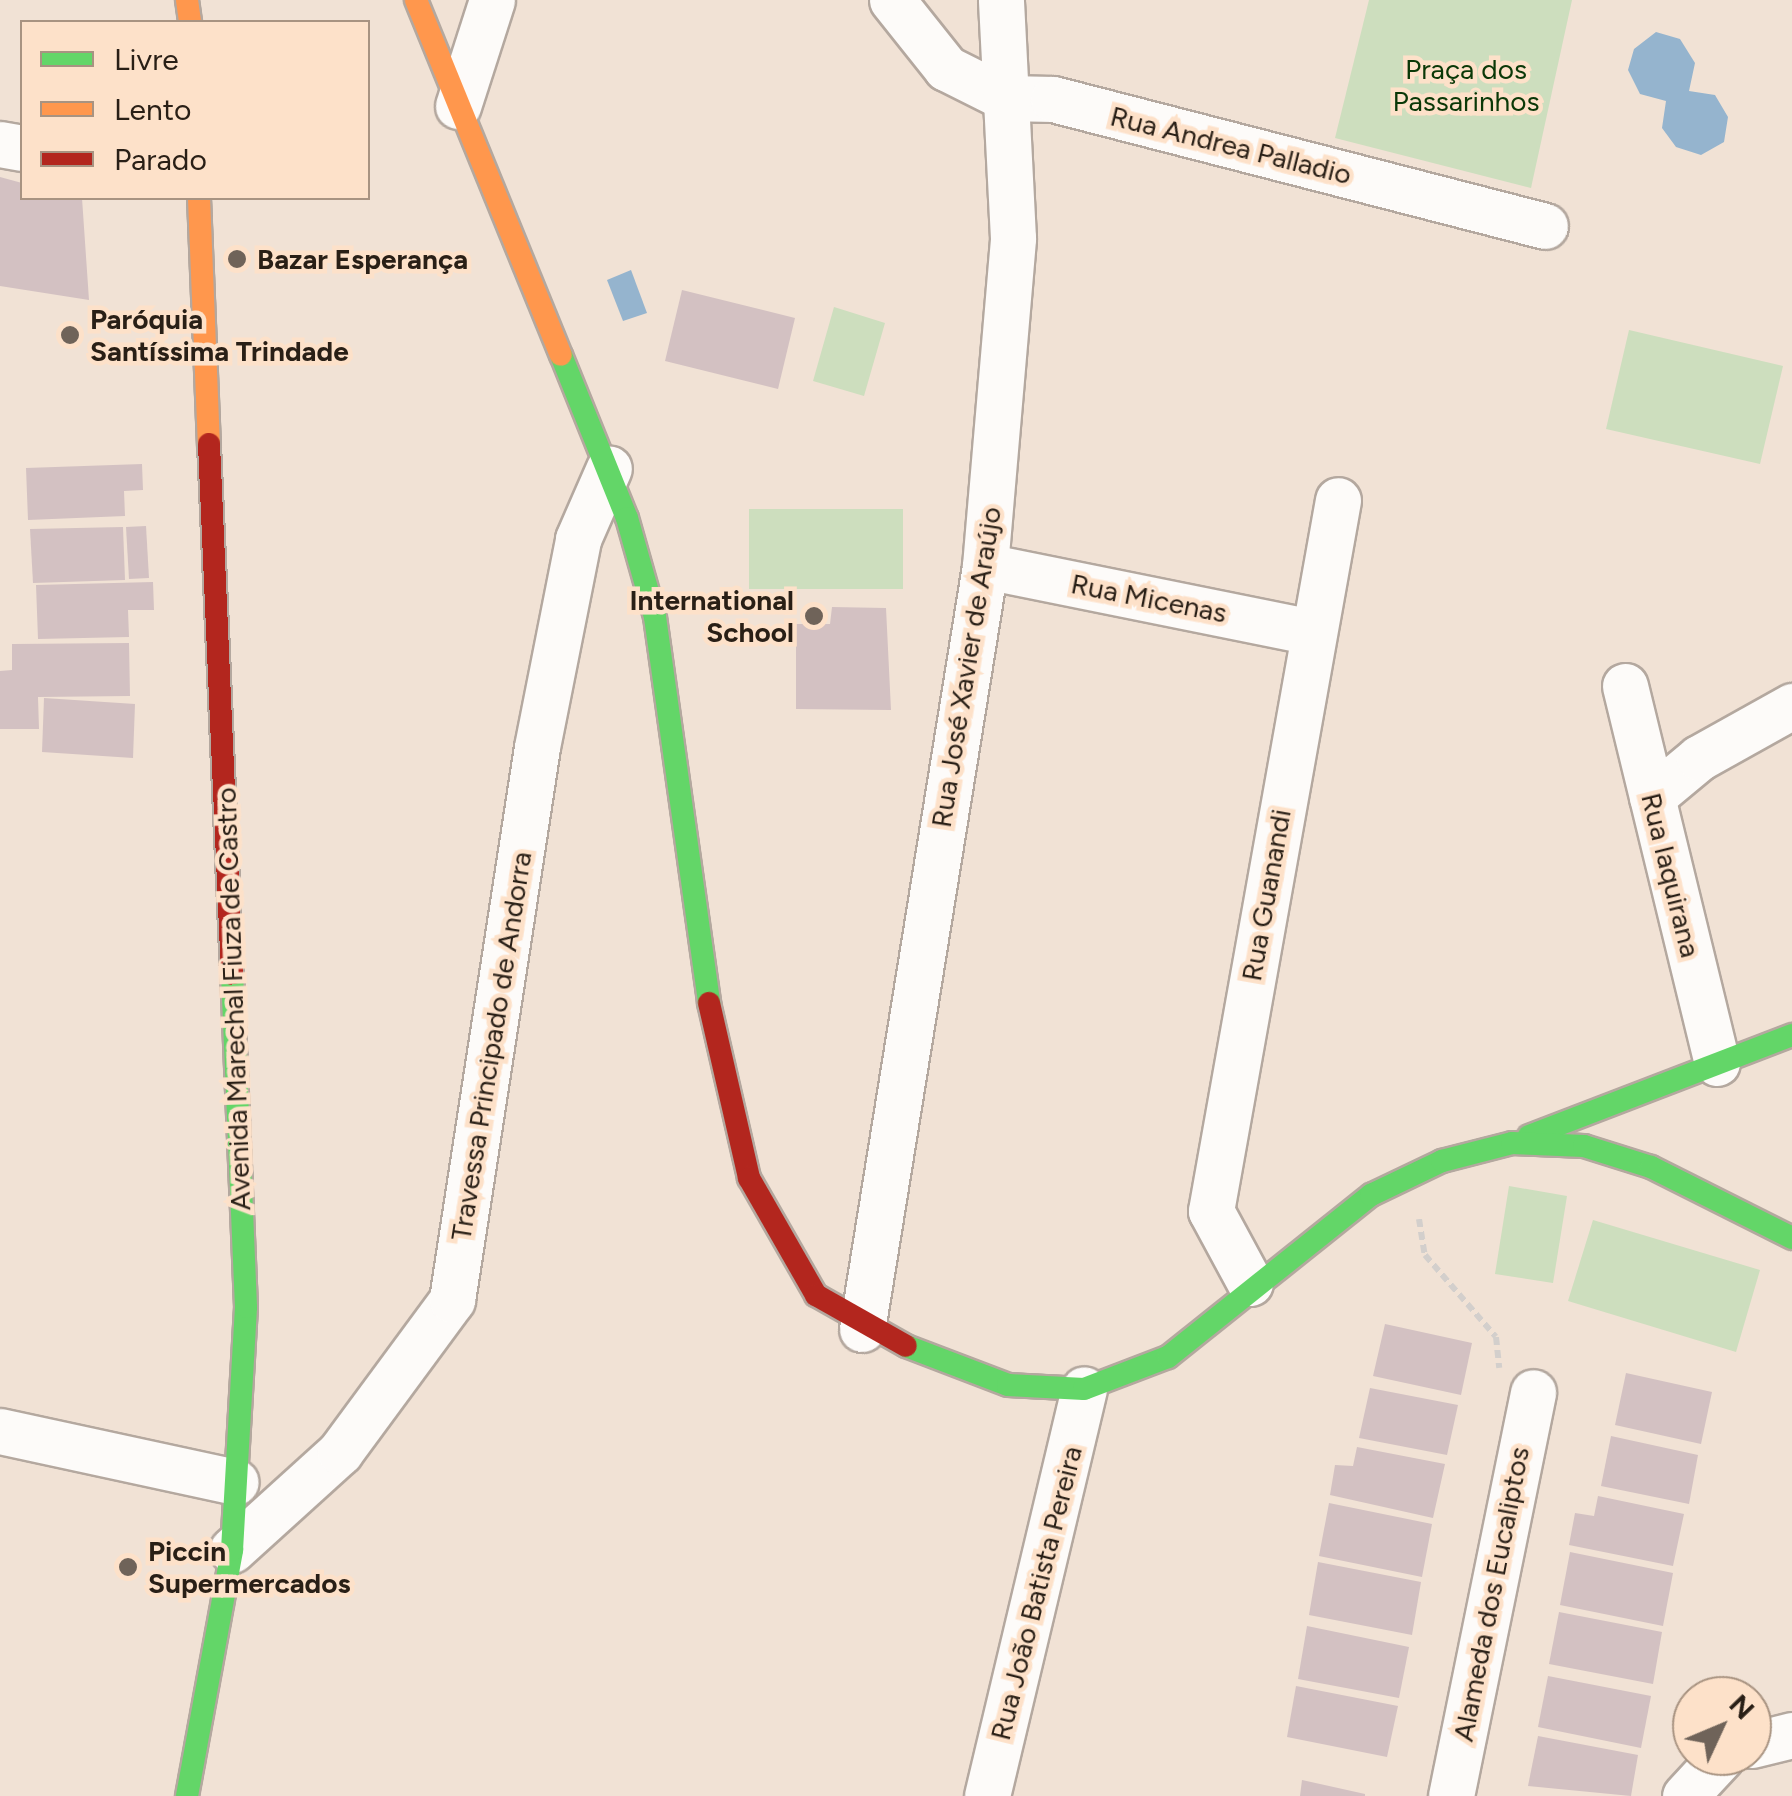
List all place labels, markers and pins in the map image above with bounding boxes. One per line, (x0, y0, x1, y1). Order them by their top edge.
place label: Bazar Esperança (257, 242, 468, 276)
marker: Bazar Esperança (226, 248, 248, 270)
place label: Paróquia Santíssima Trindade (90, 302, 349, 368)
marker: Paróquia Santíssima Trindade (59, 324, 81, 346)
place label: International School (629, 583, 794, 649)
marker: International School (803, 605, 825, 627)
place label: Piccin Supermercados (148, 1534, 351, 1600)
marker: Piccin Supermercados (117, 1556, 139, 1578)

